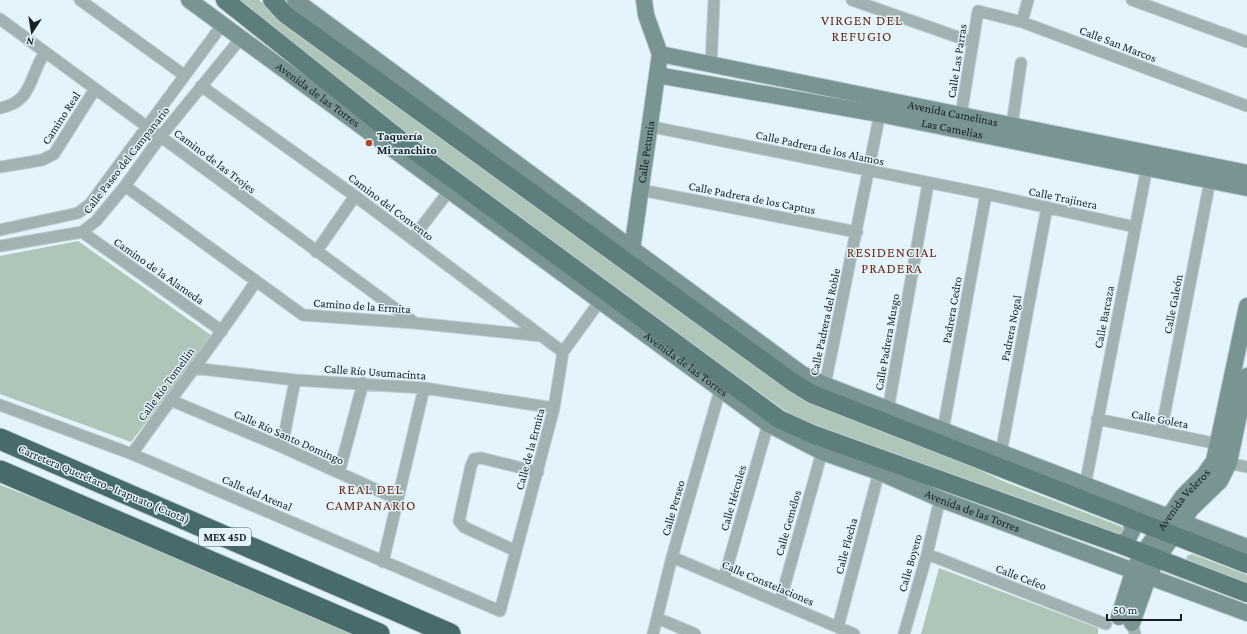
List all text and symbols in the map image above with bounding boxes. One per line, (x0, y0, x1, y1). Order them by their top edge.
north arrow (12, 12, 52, 52)
district label: VIRGEN DEL REFUGIO (821, 12, 903, 44)
street label: Calle Las Parras (944, 23, 970, 99)
street label: Calle San Marcos (1078, 23, 1159, 65)
text: N (25, 35, 35, 48)
street label: Avenida de las Torres (273, 59, 363, 130)
street label: Camino Real (39, 89, 83, 147)
street label: Avenida Camelinas (907, 97, 1000, 129)
street label: Calle Paseo del Campanario (80, 103, 172, 216)
street label: Las Camelias (920, 116, 984, 142)
street label: Calle Petunia (635, 119, 657, 184)
street label: Camino de las Trojes (171, 126, 259, 197)
street label: Calle Padrera de los Alamos (754, 128, 886, 169)
place label: Taquería Mi ranchito (377, 129, 437, 157)
marker: Taquería Mi ranchito (364, 138, 374, 148)
street label: Camino del Convento (346, 170, 437, 244)
street label: Calle Padrera de los Captus (687, 179, 817, 217)
street label: Calle Trajinera (1027, 184, 1099, 212)
street label: Camino de la Alameda (111, 235, 207, 308)
district label: RESIDENCIAL PRADERA (847, 244, 937, 276)
street label: Calle Padrera del Roble (807, 267, 843, 377)
street label: Calle Galeón (1160, 272, 1186, 335)
street label: Padrera Cedro (939, 276, 965, 344)
street label: Calle Barcaza (1091, 284, 1117, 350)
street label: Calle Padrera Musgo (872, 292, 902, 391)
street label: Padrera Nogal (998, 294, 1024, 362)
street label: Camino de la Ermita (313, 296, 412, 316)
street label: Avenida de las Torres (641, 329, 731, 400)
street label: Calle Río Tomellin (135, 344, 198, 423)
street label: Calle Río Usumacinta (324, 361, 427, 383)
street label: Calle Río Santo Domingo (232, 406, 346, 468)
street label: Calle de la Ermita (512, 406, 548, 491)
street label: Calle Goleta (1130, 407, 1190, 431)
street label: Carretera Querétaro - Irapuato (Cuota) (16, 441, 192, 527)
street label: Calle Hércules (717, 463, 749, 533)
street label: Avenida Veleros (1154, 466, 1213, 533)
street label: Calle del Arenal (220, 472, 294, 514)
street label: Calle Perseo (658, 478, 688, 538)
district label: REAL DEL CAMPANARIO (326, 481, 416, 513)
street label: Avenida de las Torres (923, 486, 1022, 535)
street label: Calle Gemélos (772, 488, 804, 558)
street label: Calle Flecha (832, 516, 860, 576)
road number: MEX 45D (199, 528, 251, 546)
street label: Calle Boyero (895, 532, 925, 594)
street label: Calle Constelaciones (720, 557, 817, 609)
street label: Calle Cefeo (994, 561, 1048, 593)
scale bar (1107, 596, 1181, 622)
text: 50 m (1113, 603, 1138, 617)

